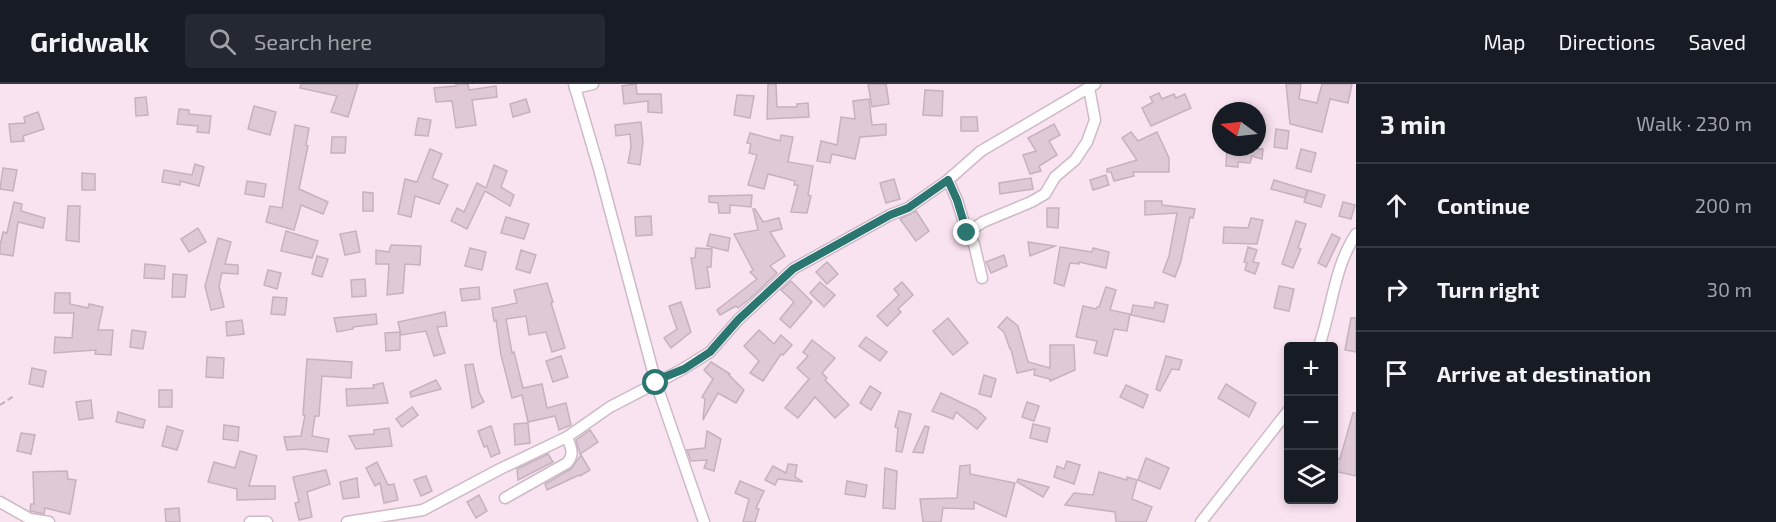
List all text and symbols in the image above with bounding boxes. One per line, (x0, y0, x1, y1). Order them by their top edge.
search box (185, 14, 605, 68)
text: Gridwalk (30, 24, 149, 58)
icon: search (206, 25, 239, 58)
text: Search here (254, 28, 372, 54)
text: Map (1483, 29, 1526, 54)
text: Directions (1559, 29, 1655, 54)
text: Saved (1688, 29, 1746, 54)
north arrow (1212, 102, 1266, 156)
text: 3 min (1380, 108, 1446, 139)
text: Walk · 230 m (1636, 111, 1752, 135)
icon: ahead (1380, 189, 1413, 222)
text: Continue (1437, 192, 1530, 218)
text: 200 m (1695, 193, 1752, 217)
route end (953, 219, 979, 245)
icon: right (1380, 273, 1413, 306)
text: Turn right (1437, 276, 1539, 302)
text: 30 m (1707, 277, 1752, 301)
map controls (1284, 342, 1338, 504)
button: + (1284, 342, 1338, 396)
icon: arrive (1380, 357, 1413, 390)
text: Arrive at destination (1437, 360, 1651, 386)
route start (642, 369, 668, 395)
button: − (1284, 396, 1338, 450)
button: layers (1284, 450, 1338, 504)

